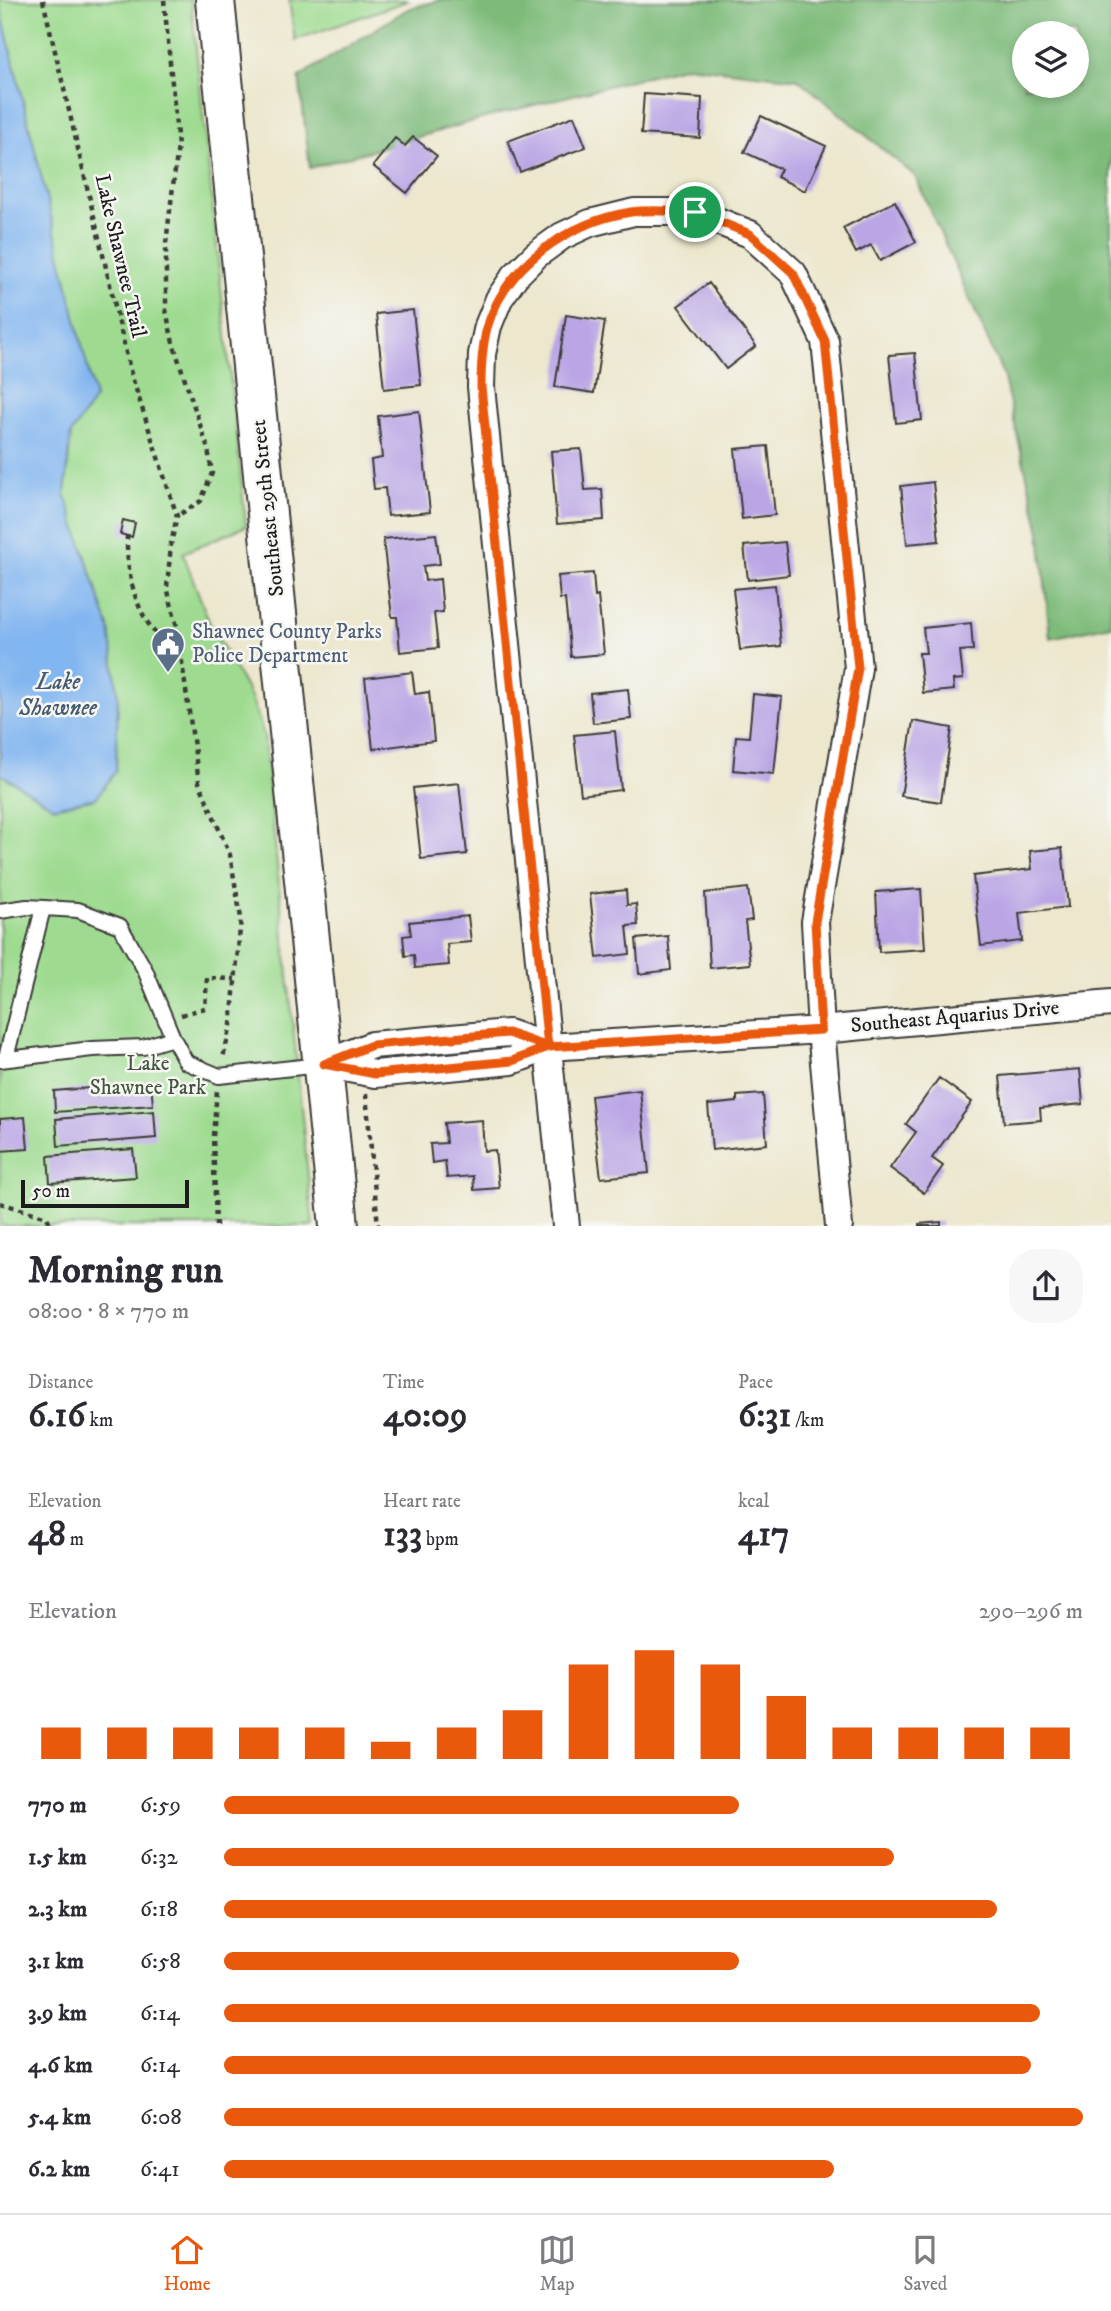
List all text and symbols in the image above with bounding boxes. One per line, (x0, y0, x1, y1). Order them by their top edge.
map controls (1012, 21, 1089, 98)
button: layers (1012, 21, 1089, 98)
street label: Lake Shawnee Trail (89, 172, 152, 341)
pin (665, 182, 725, 242)
icon: arrive (676, 193, 714, 231)
street label: Southeast 29th Street (246, 418, 290, 598)
place label: Shawnee County Parks Police Department (192, 619, 382, 669)
public building icon: Shawnee County Parks Police Department (149, 625, 187, 674)
water label: Lake Shawnee (18, 668, 98, 723)
street label: Southeast Aquarius Drive (850, 995, 1061, 1039)
park label: Lake Shawnee Park (90, 1051, 207, 1101)
scale bar (21, 1177, 189, 1209)
text: 50 m (32, 1180, 70, 1203)
text: Morning run (28, 1247, 223, 1295)
button: share (1009, 1249, 1083, 1323)
text: 08:00 · 8 × 770 m (28, 1297, 189, 1326)
text: Distance (28, 1371, 93, 1394)
text: Time (383, 1371, 424, 1394)
text: Pace (738, 1371, 773, 1394)
text: 6.16 (28, 1394, 85, 1438)
text: 40:09 (383, 1394, 467, 1438)
text: 6:31 (738, 1394, 791, 1438)
text: km (85, 1409, 113, 1432)
text: /km (791, 1409, 824, 1432)
text: Elevation (28, 1490, 102, 1513)
text: Heart rate (383, 1490, 461, 1513)
text: kcal (738, 1490, 769, 1513)
text: 48 (28, 1513, 66, 1557)
text: 133 (383, 1513, 422, 1557)
text: 417 (738, 1513, 789, 1557)
text: m (66, 1528, 84, 1551)
text: bpm (422, 1528, 459, 1551)
text: Elevation (28, 1597, 117, 1626)
text: 290–296 m (979, 1597, 1083, 1626)
text: 770 m (28, 1791, 87, 1820)
text: 6:59 (140, 1791, 181, 1820)
text: 1.5 km (28, 1843, 87, 1872)
text: 6:32 (140, 1843, 178, 1872)
text: 2.3 km (28, 1895, 87, 1924)
text: 6:18 (140, 1895, 178, 1924)
text: 3.1 km (28, 1947, 84, 1976)
text: 6:58 (140, 1947, 181, 1976)
text: 3.9 km (28, 1999, 87, 2028)
text: 6:14 (140, 1999, 180, 2028)
text: 4.6 km (28, 2051, 93, 2080)
text: 6:14 (140, 2051, 180, 2080)
text: 5.4 km (28, 2103, 91, 2132)
text: 6:08 (140, 2103, 182, 2132)
text: 6.2 km (28, 2155, 90, 2184)
text: 6:41 (140, 2155, 180, 2184)
tab: Home (164, 2231, 211, 2296)
tab: Map (538, 2231, 576, 2296)
tab: Saved (904, 2231, 947, 2296)

